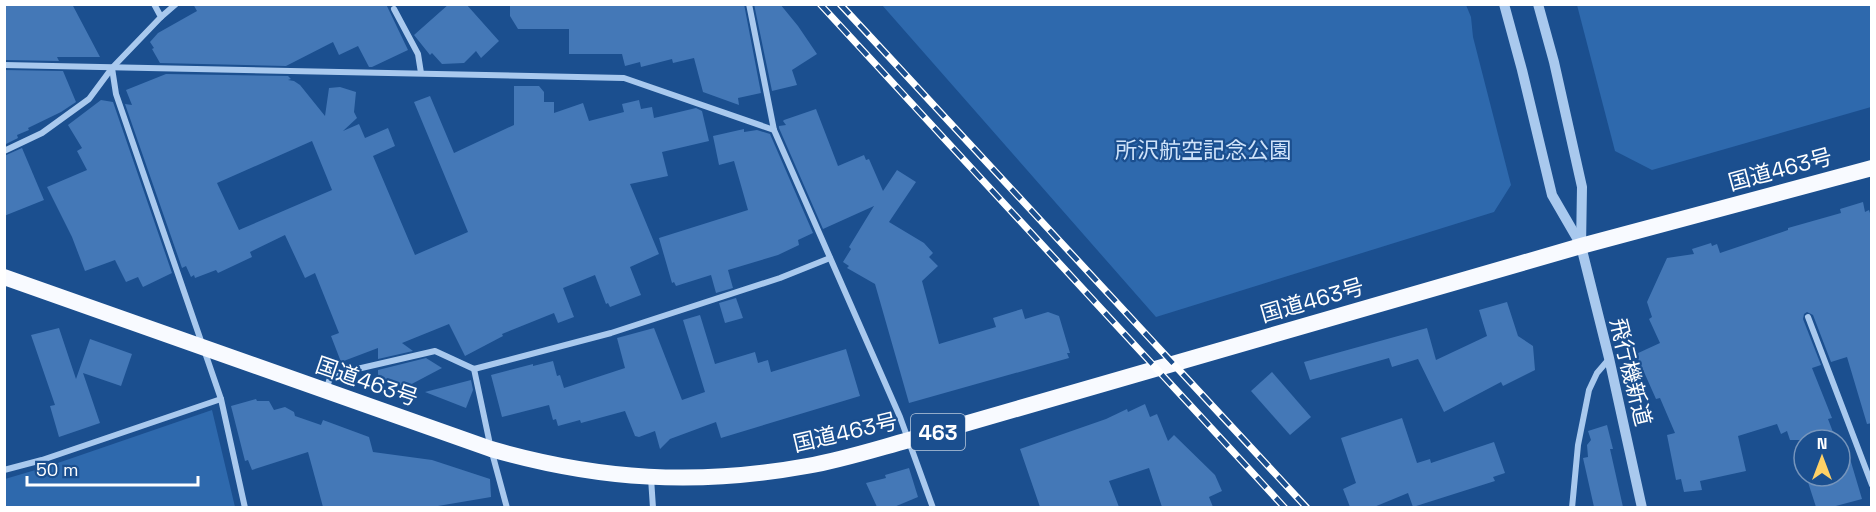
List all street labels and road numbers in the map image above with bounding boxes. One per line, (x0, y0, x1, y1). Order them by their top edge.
street label: 国道463号 (1725, 142, 1835, 196)
street label: 国道463号 (1257, 272, 1367, 328)
street label: 飛行機新道 (1604, 315, 1658, 429)
street label: 国道463号 (312, 350, 422, 412)
street label: 国道463号 (790, 406, 900, 458)
road number: 463 (911, 414, 965, 450)

